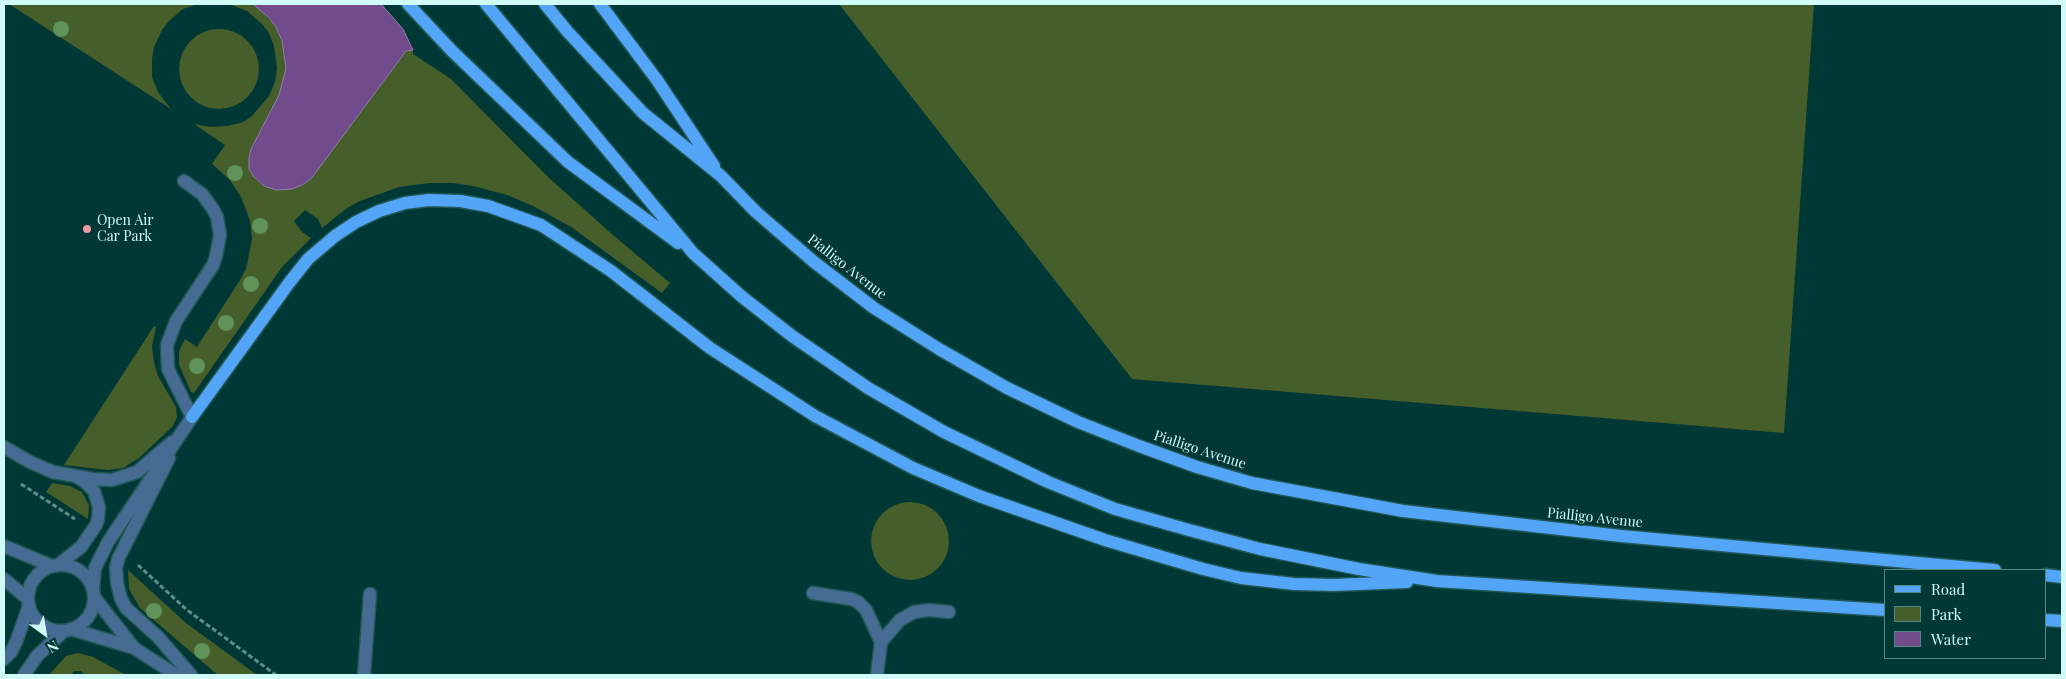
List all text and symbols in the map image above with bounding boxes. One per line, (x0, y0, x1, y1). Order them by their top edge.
place label: Open Air Car Park (97, 213, 154, 246)
marker: Open Air Car Park (81, 223, 93, 235)
street label: Pialligo Avenue (804, 231, 890, 303)
street label: Pialligo Avenue (1152, 427, 1248, 473)
street label: Pialligo Avenue (1546, 505, 1644, 531)
legend (1884, 569, 2046, 659)
text: Road (1931, 579, 1965, 599)
text: Park (1931, 604, 1962, 624)
north arrow (20, 609, 70, 659)
text: Water (1931, 629, 1971, 649)
text: N (44, 636, 63, 658)

